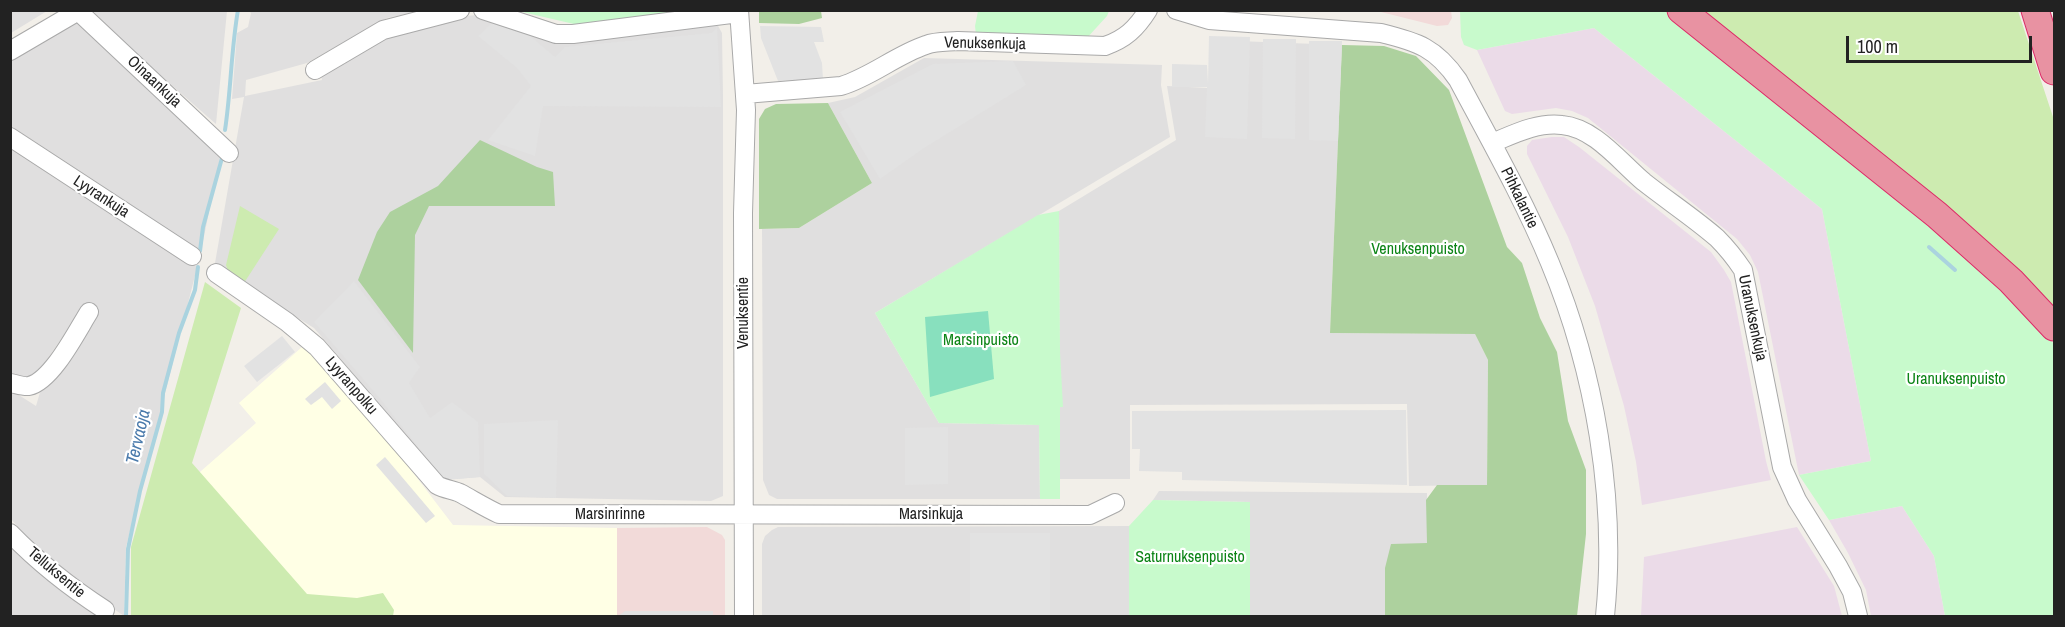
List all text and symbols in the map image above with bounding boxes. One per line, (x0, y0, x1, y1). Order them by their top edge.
scale bar (1849, 24, 2035, 62)
street label: Venuksenkuja (944, 34, 1026, 54)
text: 100 m (1857, 34, 1898, 59)
street label: Oinaankuja (123, 52, 185, 112)
street label: Pihkalantie (1496, 164, 1542, 232)
street label: Lyyrankuja (69, 172, 133, 222)
park label: Venuksenpuisto (1371, 240, 1465, 260)
street label: Uranuksenkuja (1734, 273, 1770, 363)
street label: Venuksentie (734, 277, 754, 349)
park label: Marsinpuisto (943, 331, 1019, 351)
street label: Lyyranpolku (321, 353, 381, 419)
park label: Uranuksenpuisto (1906, 370, 2006, 390)
water label: Tervaoja (122, 408, 156, 466)
street label: Marsinrinne (575, 505, 645, 525)
street label: Marsinkuja (899, 505, 963, 525)
street label: Telluksentie (23, 543, 89, 603)
park label: Saturnuksenpuisto (1135, 548, 1245, 568)

